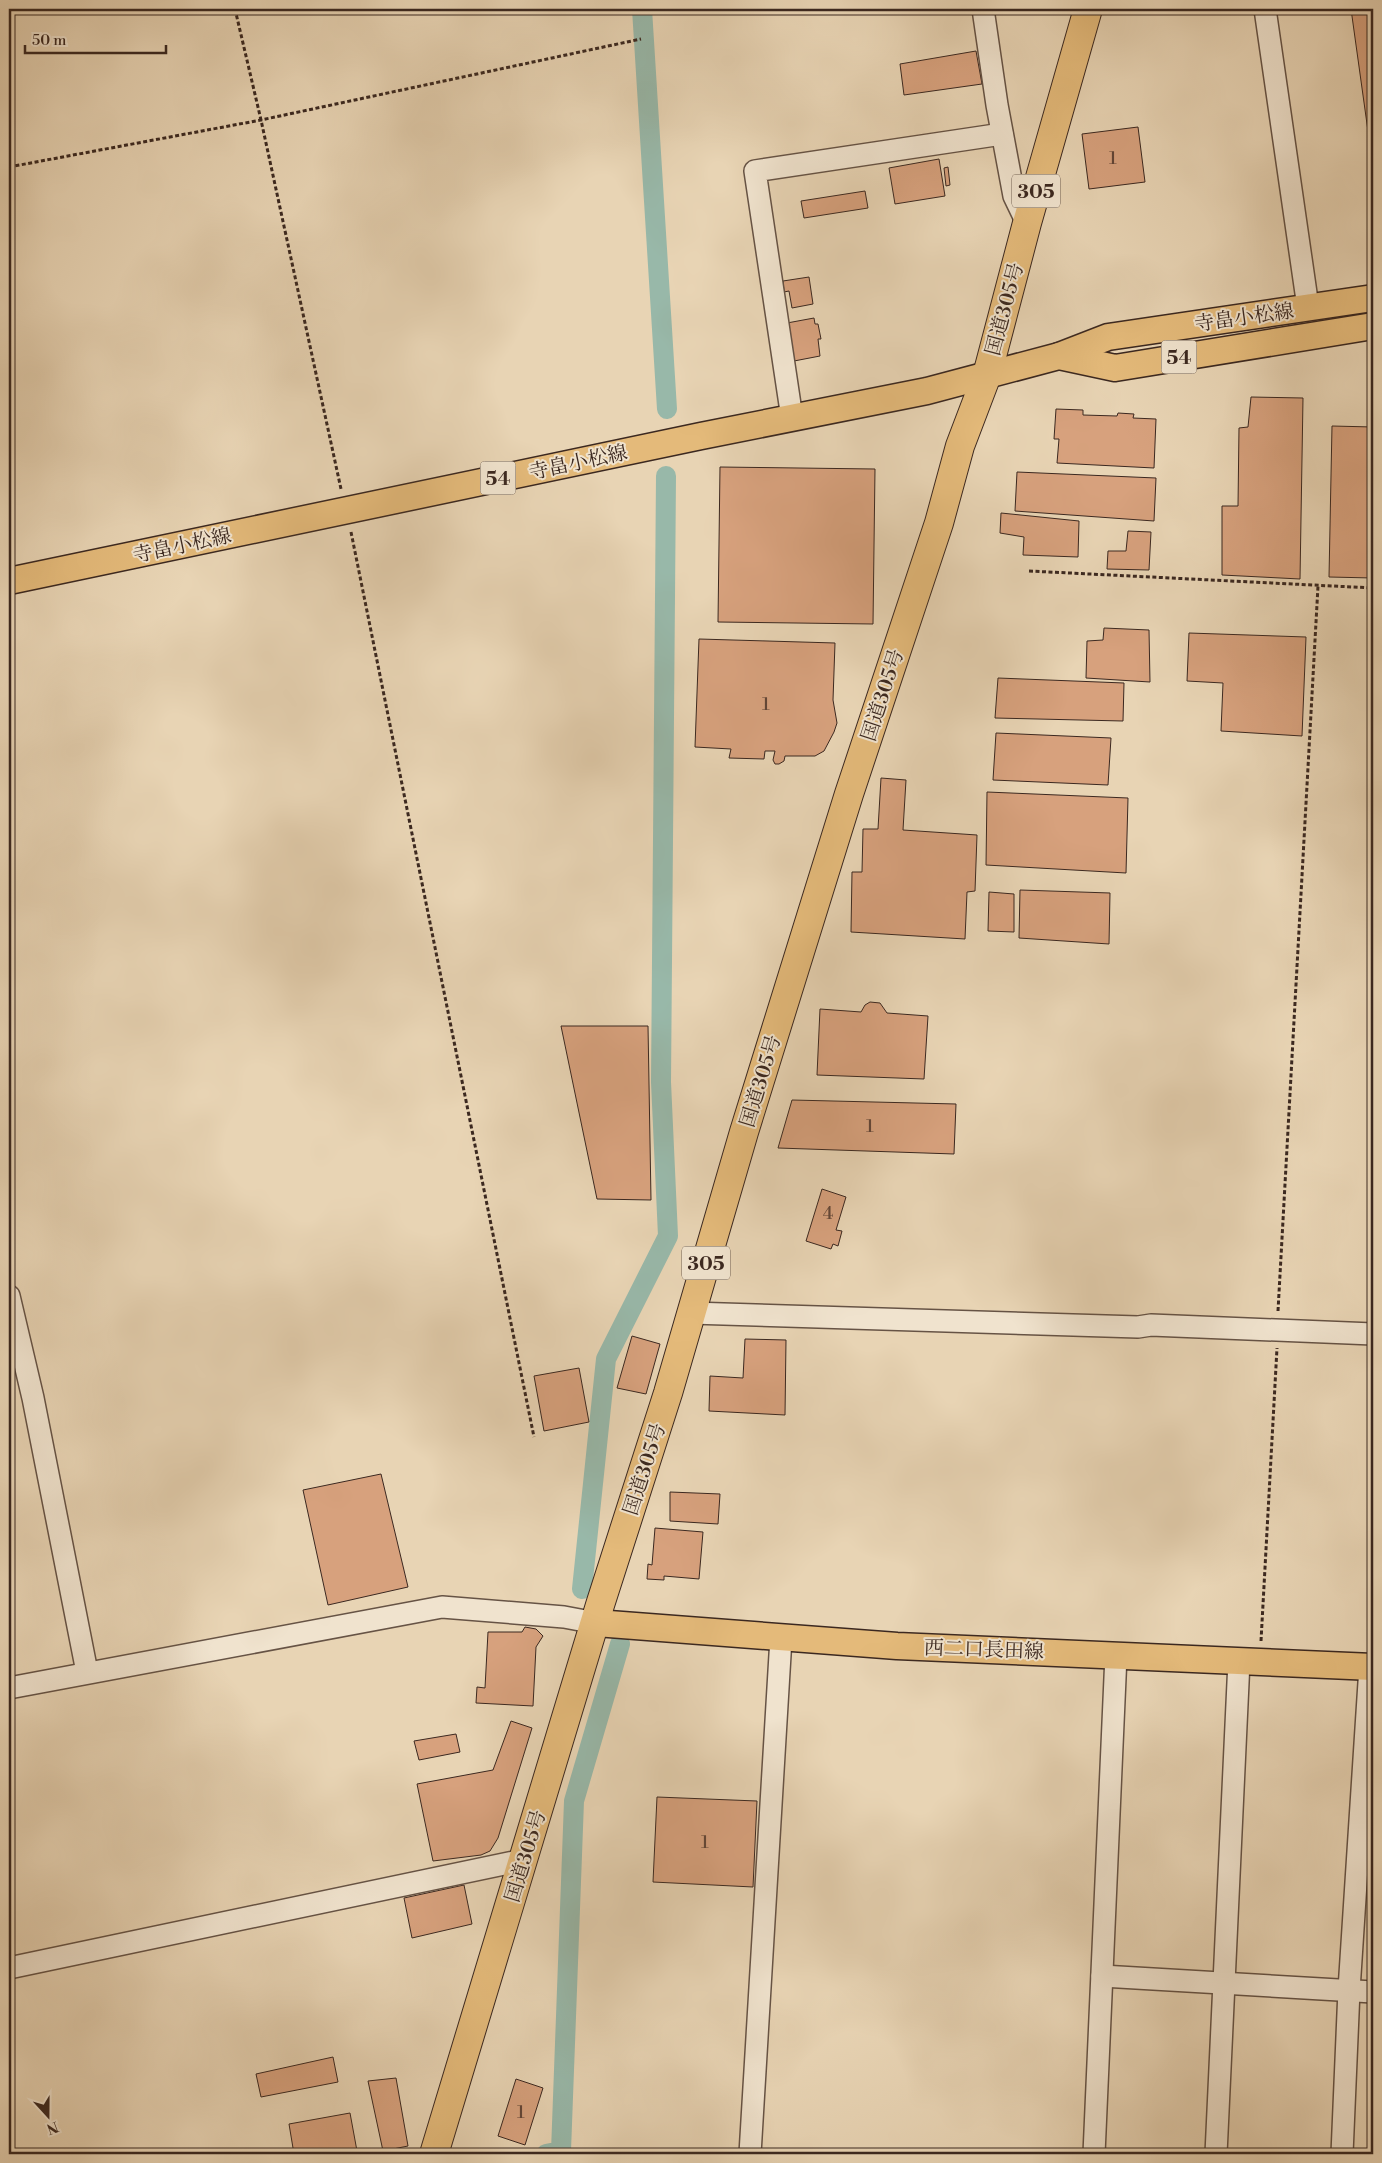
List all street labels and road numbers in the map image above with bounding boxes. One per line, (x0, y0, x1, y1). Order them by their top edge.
road number: 305 (1012, 175, 1060, 208)
street label: 国道305号 (981, 260, 1030, 359)
street label: 寺畠小松線 (1193, 299, 1295, 338)
road number: 54 (1162, 341, 1196, 374)
street label: 寺畠小松線 (527, 441, 630, 486)
road number: 54 (480, 462, 516, 494)
street label: 寺畠小松線 (131, 524, 234, 569)
street label: 国道305号 (857, 646, 910, 745)
street label: 国道305号 (736, 1032, 787, 1131)
road number: 305 (682, 1246, 730, 1280)
street label: 国道305号 (619, 1420, 672, 1519)
street label: 西二口長田線 (924, 1636, 1044, 1665)
street label: 国道305号 (501, 1807, 552, 1906)

